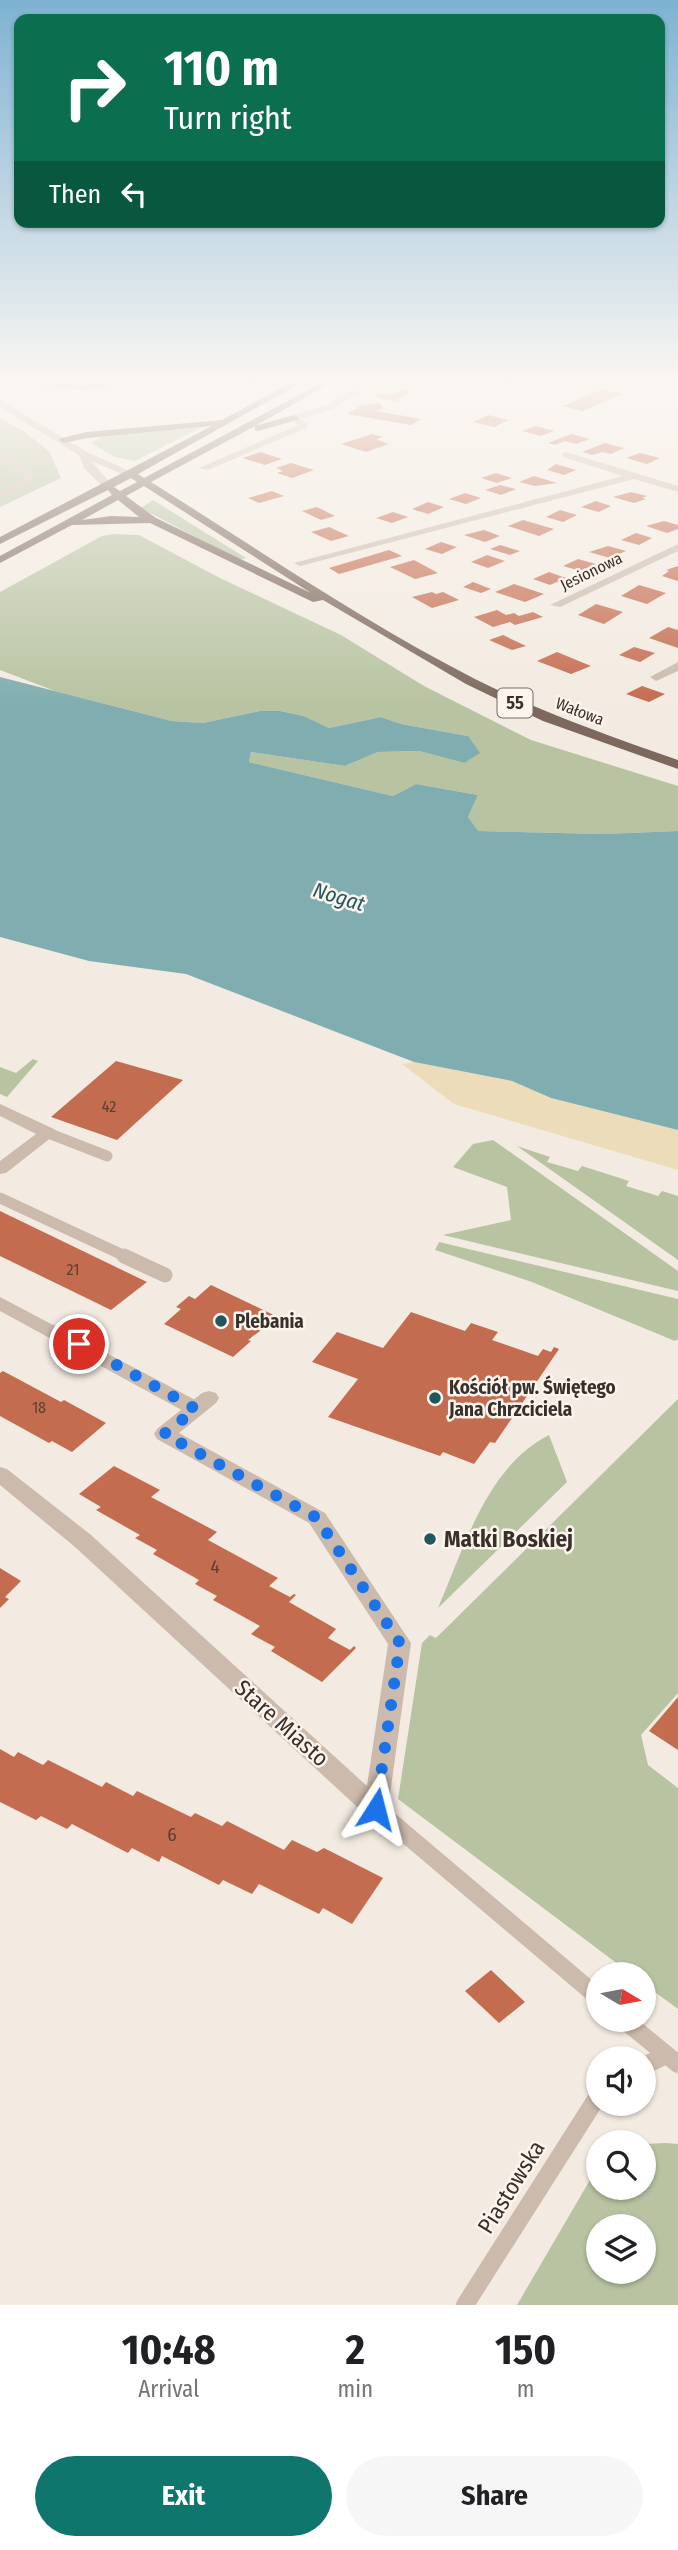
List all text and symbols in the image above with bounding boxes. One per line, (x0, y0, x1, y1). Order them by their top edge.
text: 110 m (164, 39, 279, 98)
icon: right (49, 42, 140, 133)
text: Turn right (164, 99, 291, 137)
icon: left (115, 175, 153, 213)
text: Then (49, 179, 101, 210)
street label: Jesionowa (557, 548, 625, 595)
road number: 55 (498, 688, 532, 718)
street label: Wałowa (553, 694, 607, 729)
water label: Nogat (310, 877, 368, 917)
house number: 42 (102, 1097, 116, 1116)
house number: 21 (67, 1260, 79, 1279)
place label: Plebania (235, 1310, 304, 1333)
marker: Plebania (213, 1313, 229, 1329)
pin (49, 1314, 109, 1374)
icon: arrive (60, 1325, 98, 1363)
place label: Kościół pw. Świętego Jana Chrzciciela (448, 1375, 616, 1421)
marker: Kościół pw. Świętego Jana Chrzciciela (427, 1390, 443, 1406)
house number: 18 (32, 1398, 46, 1417)
place label: Matki Boskiej (444, 1525, 573, 1553)
marker: Matki Boskiej (422, 1531, 438, 1547)
house number: 4 (210, 1555, 220, 1578)
street label: Stare Miasto (229, 1674, 335, 1772)
position arrow (339, 1772, 413, 1846)
house number: 6 (167, 1823, 177, 1846)
north arrow (586, 1962, 656, 2032)
map controls (586, 1962, 656, 2284)
button: sound (586, 2046, 656, 2116)
button: search (586, 2130, 656, 2200)
street label: Piastowska (471, 2135, 551, 2239)
button: layers (586, 2214, 656, 2284)
text: 10:48 (122, 2325, 216, 2375)
text: 2 (346, 2325, 365, 2375)
text: 150 (495, 2325, 556, 2375)
text: Arrival (138, 2375, 199, 2403)
text: min (337, 2375, 373, 2403)
text: m (517, 2375, 534, 2403)
button: Exit (35, 2456, 332, 2536)
button: Share (346, 2456, 643, 2536)

